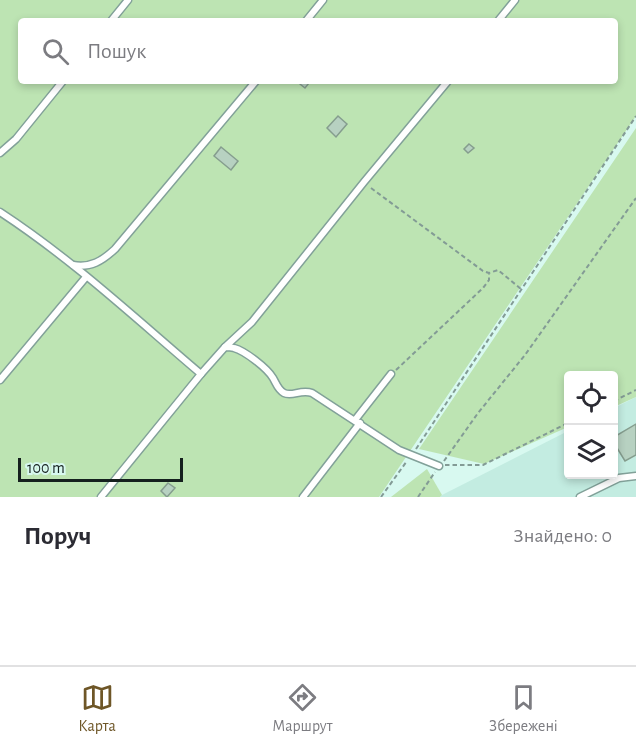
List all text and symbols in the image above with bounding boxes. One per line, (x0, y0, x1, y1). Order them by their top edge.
search box (18, 18, 618, 84)
icon: search (39, 35, 72, 68)
text: Пошук (87, 40, 146, 62)
map controls (564, 371, 618, 479)
button: locate (564, 371, 618, 425)
button: layers (564, 425, 618, 479)
scale bar (18, 455, 183, 482)
text: 100 m (27, 460, 65, 476)
text: Поруч (24, 523, 91, 549)
text: Знайдено: 0 (513, 526, 612, 546)
tab: Карта (78, 681, 116, 736)
tab: Маршрут (272, 681, 332, 736)
tab: Збережені (489, 681, 558, 736)

